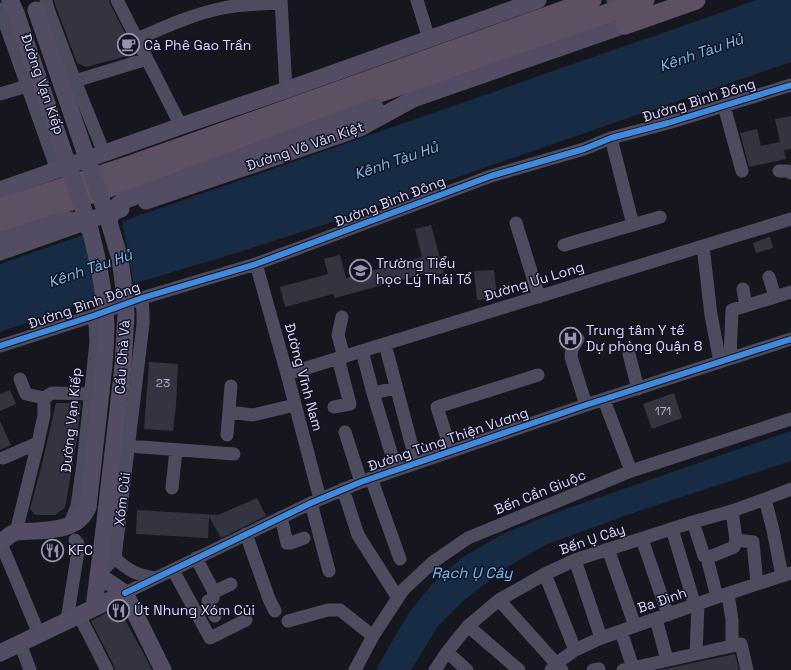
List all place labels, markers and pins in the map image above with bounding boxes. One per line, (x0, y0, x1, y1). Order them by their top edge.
cafe icon: Cà Phê Gao Trần (116, 32, 142, 58)
place label: Cà Phê Gao Trần (144, 36, 251, 54)
place label: Trường Tiểu học Lý Thái Tổ (376, 254, 472, 288)
school or university icon: Trường Tiểu học Lý Thái Tổ (348, 258, 374, 284)
place label: Trung tâm Y tế Dự phòng Quận 8 (586, 321, 703, 355)
hospital icon: Trung tâm Y tế Dự phòng Quận 8 (558, 325, 584, 351)
restaurant icon: KFC (40, 537, 66, 563)
place label: KFC (68, 541, 93, 559)
restaurant icon: Út Nhung Xóm Củi (105, 597, 131, 623)
place label: Út Nhung Xóm Củi (134, 601, 255, 619)

